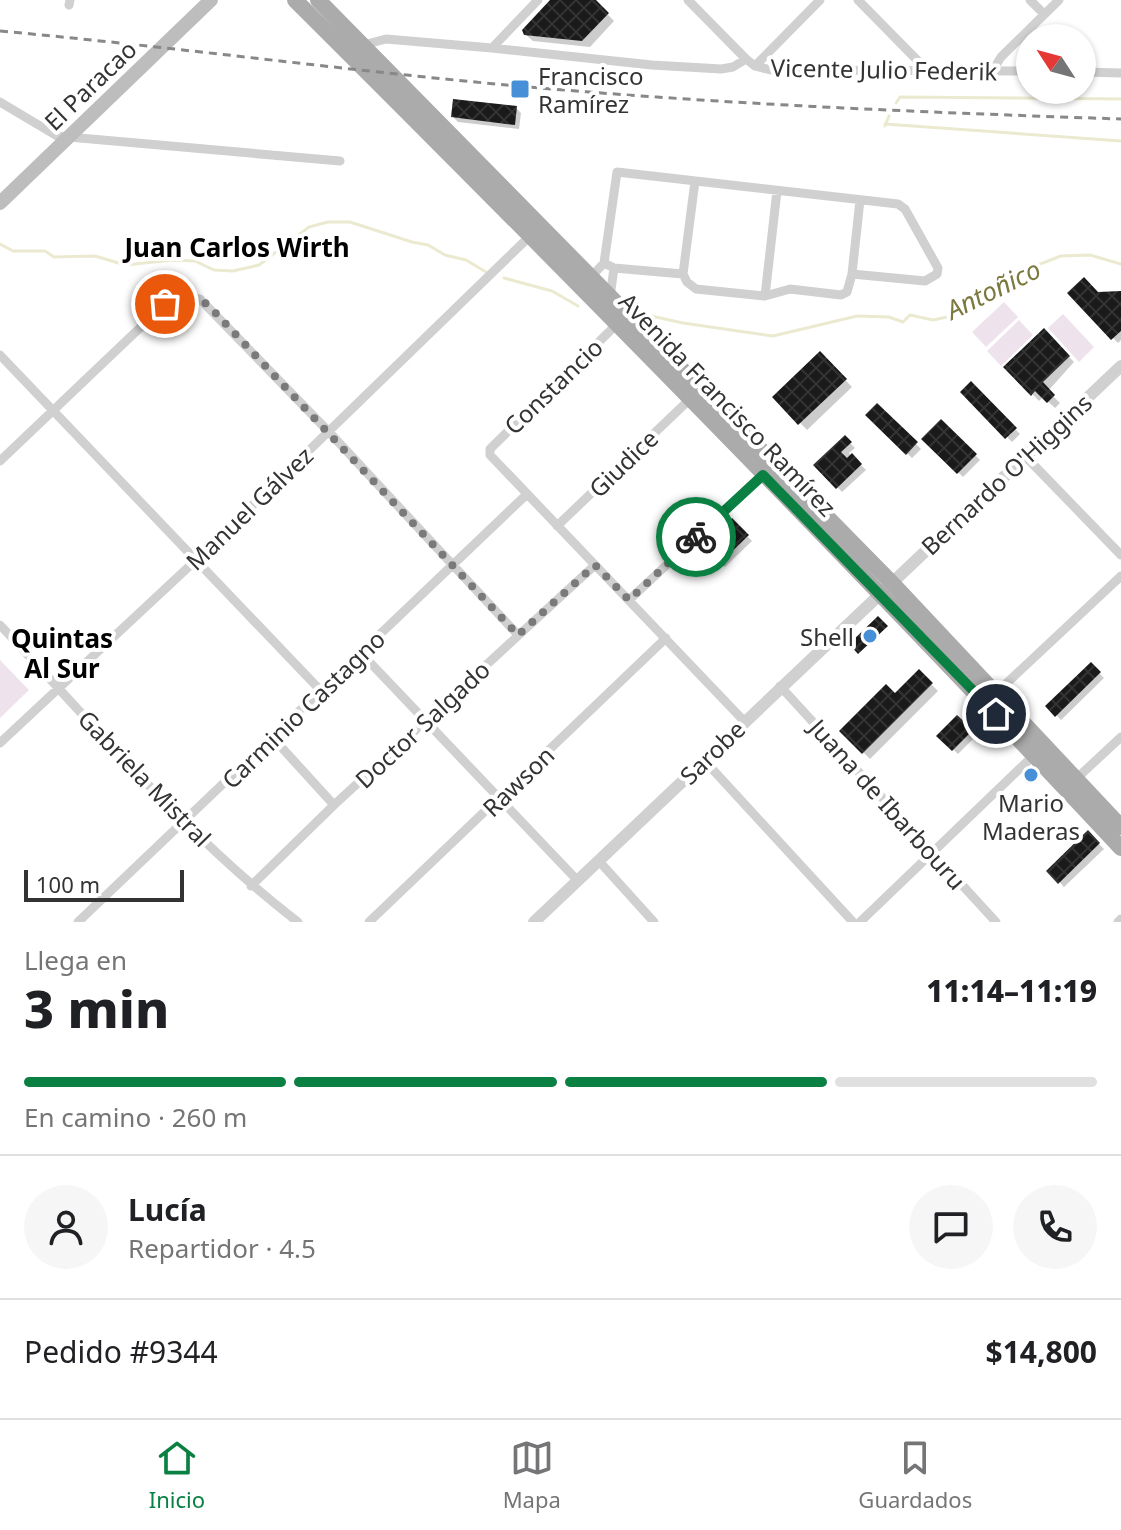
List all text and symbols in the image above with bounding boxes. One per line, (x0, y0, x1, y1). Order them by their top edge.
north arrow (1016, 24, 1096, 104)
map controls (1016, 24, 1096, 104)
street label: El Paracao (37, 33, 143, 137)
street label: Vicente Julio Federik (770, 51, 998, 87)
place label: Francisco Ramírez (538, 59, 643, 120)
marker: Francisco Ramírez (509, 78, 531, 100)
district label: Juan Carlos Wirth (122, 229, 350, 265)
water label: Antoñico (938, 251, 1046, 328)
pin (131, 270, 199, 338)
icon: bag (143, 282, 187, 326)
street label: Avenida Francisco Ramírez (612, 285, 844, 523)
street label: Constancio (497, 331, 609, 441)
street label: Bernardo O'Higgins (913, 386, 1099, 562)
street label: Giudice (581, 422, 665, 504)
street label: Manuel Gálvez (178, 439, 320, 577)
courier (656, 497, 736, 577)
icon: bike (674, 515, 718, 559)
district label: Quintas Al Sur (11, 620, 113, 686)
place label: Shell (800, 620, 854, 653)
street label: Carminio Castagno (214, 622, 392, 796)
marker: Shell (861, 627, 879, 645)
street label: Doctor Salgado (347, 653, 497, 795)
pin (962, 680, 1030, 748)
icon: home (974, 692, 1018, 736)
street label: Gabriela Mistral (71, 702, 219, 854)
street label: Juana de Ibarbouru (801, 710, 974, 896)
street label: Sarobe (672, 713, 752, 791)
street label: Rawson (475, 739, 561, 823)
marker: Mario Maderas (1022, 766, 1040, 784)
place label: Mario Maderas (982, 786, 1080, 847)
scale bar (24, 866, 184, 902)
text: 100 m (36, 869, 100, 899)
text: Llega en (24, 942, 127, 978)
text: 11:14–11:19 (926, 970, 1097, 1011)
text: 3 min (24, 972, 169, 1043)
text: En camino · 260 m (24, 1099, 247, 1135)
button: person (24, 1185, 108, 1269)
button: chat (909, 1185, 993, 1269)
button: phone (1013, 1185, 1097, 1269)
text: Lucía (128, 1189, 207, 1230)
text: Repartidor · 4.5 (128, 1230, 316, 1266)
text: Pedido #9344 (24, 1331, 218, 1372)
text: $14,800 (985, 1331, 1097, 1372)
tab: Inicio (149, 1436, 205, 1514)
tab: Mapa (503, 1436, 561, 1514)
tab: Guardados (858, 1436, 972, 1514)

